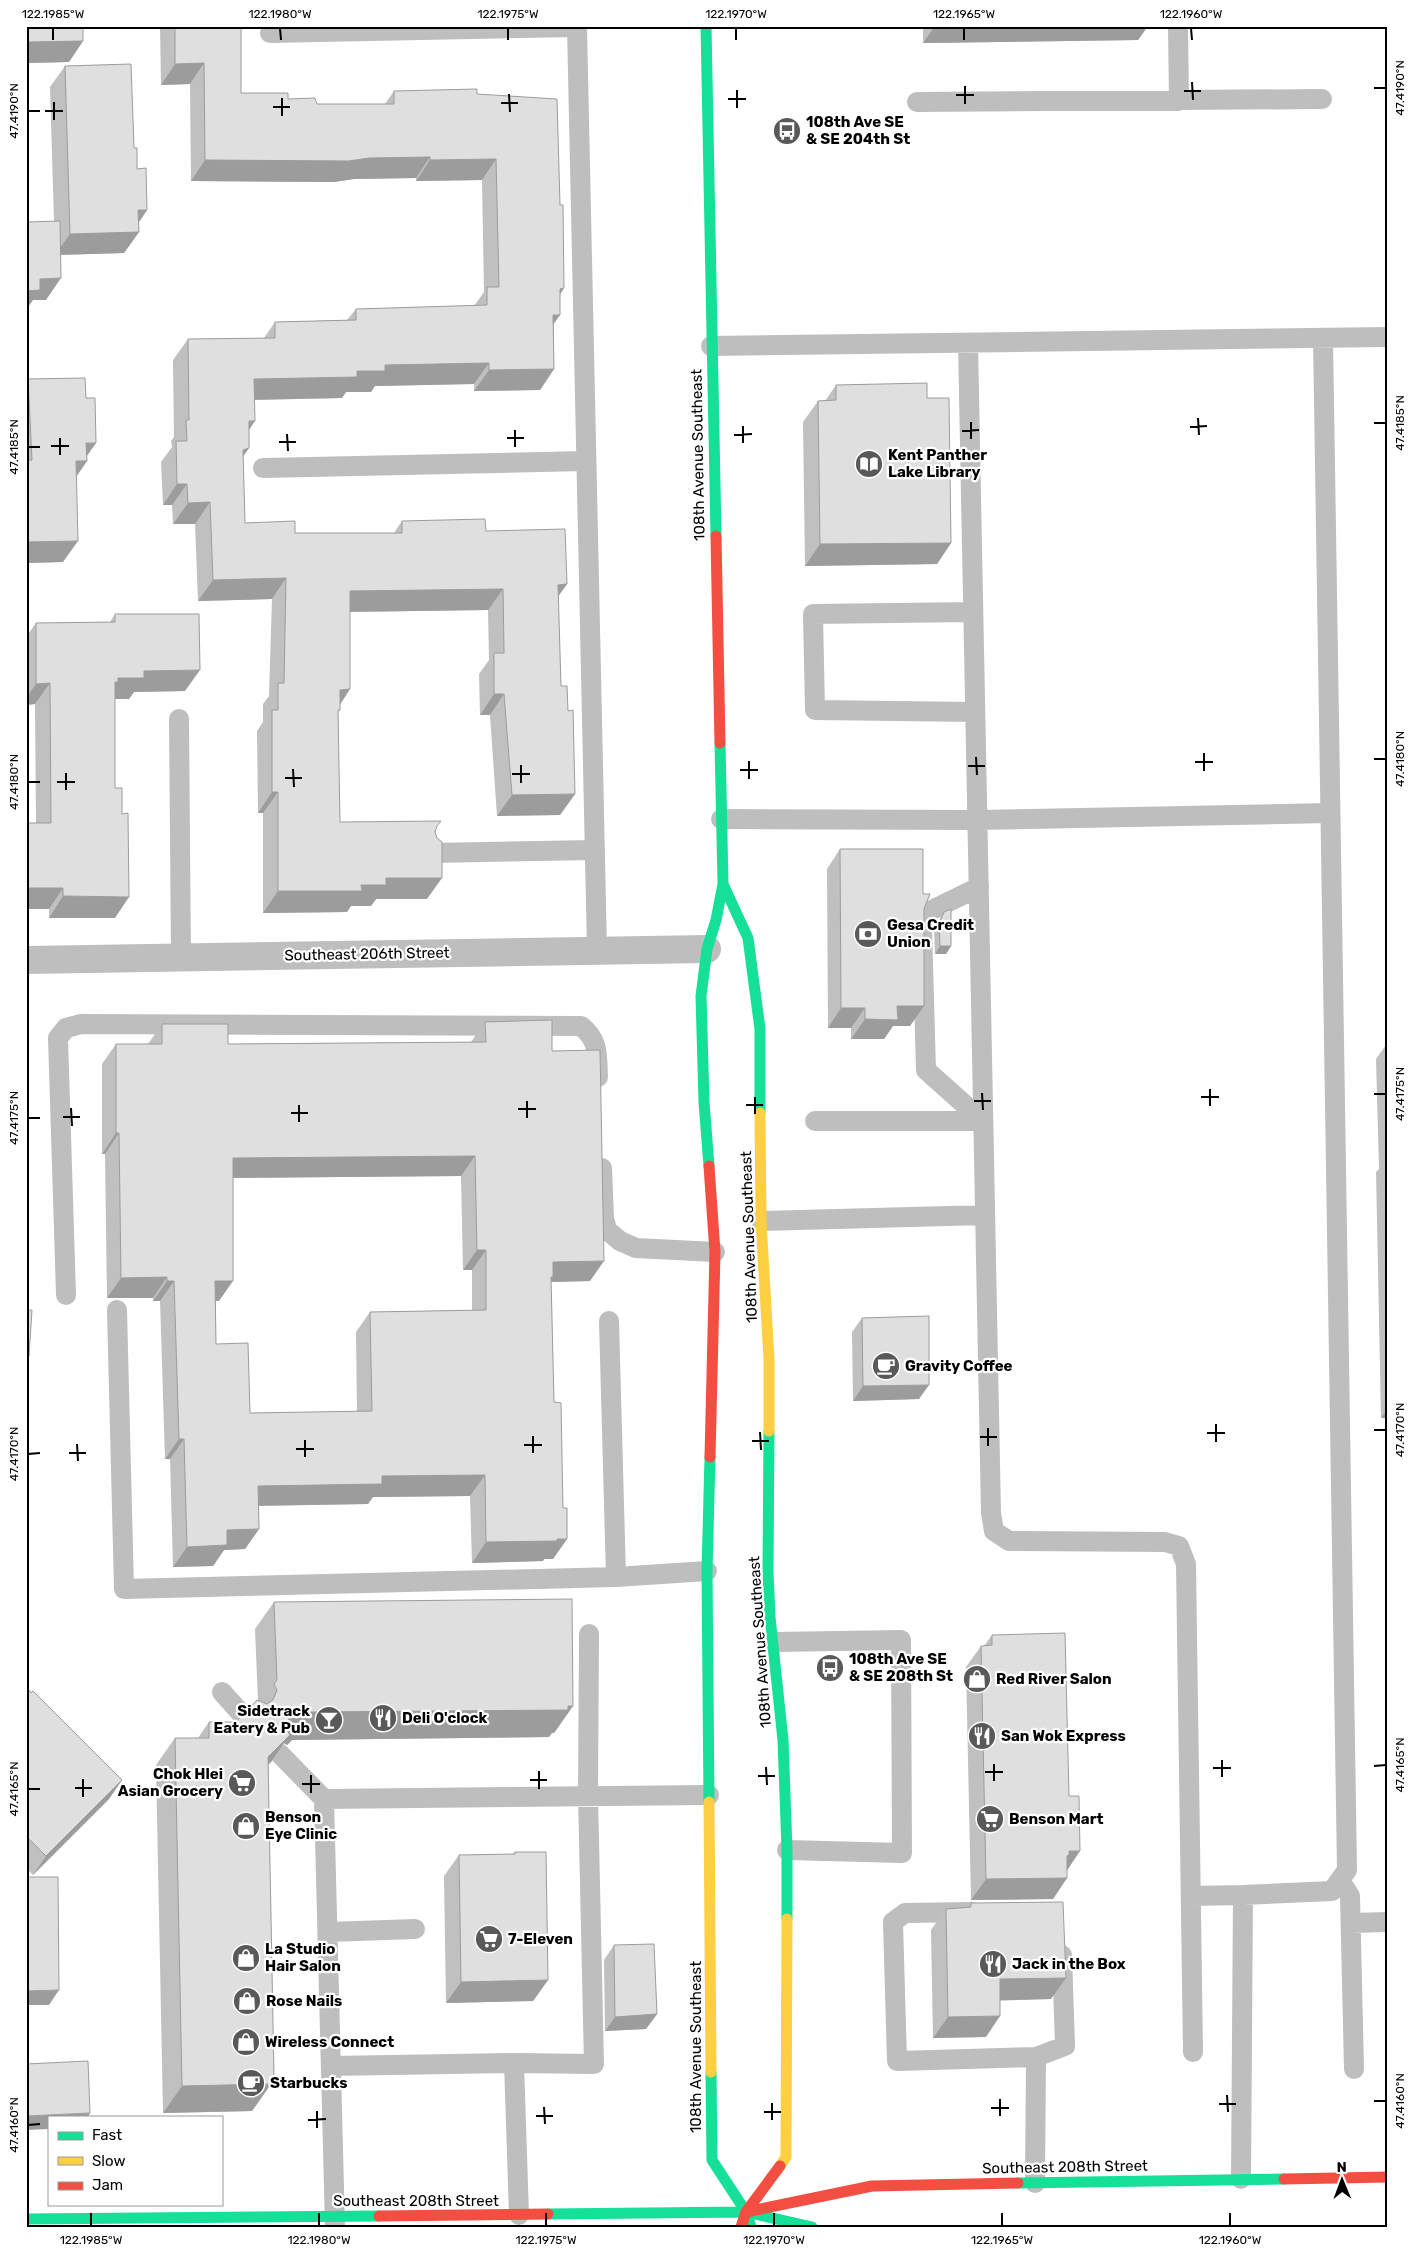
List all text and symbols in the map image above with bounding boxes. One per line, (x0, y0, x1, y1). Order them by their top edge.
text: 122.1985°W (22, 7, 85, 21)
text: 122.1980°W (248, 7, 312, 21)
text: 122.1975°W (477, 7, 539, 21)
text: 122.1970°W (705, 7, 767, 21)
text: 122.1965°W (933, 7, 995, 21)
text: 122.1960°W (1160, 7, 1223, 21)
text: 47.4190°N (1393, 60, 1407, 116)
text: 47.4190°N (7, 83, 21, 139)
place label: 108th Ave SE & SE 204th St (806, 113, 910, 148)
bus stop icon: 108th Ave SE & SE 204th St (772, 116, 802, 146)
street label: 108th Avenue Southeast (687, 369, 709, 541)
text: 47.4185°N (1393, 395, 1407, 451)
text: 47.4185°N (7, 419, 21, 475)
place label: Kent Panther Lake Library (888, 446, 987, 481)
library icon: Kent Panther Lake Library (854, 449, 884, 479)
text: 47.4180°N (1393, 731, 1407, 787)
text: 47.4180°N (7, 754, 21, 810)
place label: Gesa Credit Union (887, 916, 974, 951)
bank icon: Gesa Credit Union (853, 919, 883, 949)
street label: Southeast 206th Street (284, 944, 450, 964)
text: 47.4175°N (1393, 1067, 1407, 1121)
text: 47.4175°N (7, 1091, 21, 1145)
street label: 108th Avenue Southeast (737, 1151, 761, 1323)
cafe icon: Gravity Coffee (871, 1351, 901, 1381)
place label: Gravity Coffee (905, 1357, 1013, 1375)
text: 47.4170°N (1393, 1403, 1407, 1457)
text: 47.4170°N (7, 1427, 21, 1481)
street label: 108th Avenue Southeast (745, 1555, 775, 1728)
place label: 108th Ave SE & SE 208th St (849, 1650, 953, 1685)
bus stop icon: 108th Ave SE & SE 208th St (815, 1653, 845, 1683)
shop icon: Red River Salon (962, 1664, 992, 1694)
place label: Red River Salon (996, 1670, 1112, 1688)
place label: Sidetrack Eatery & Pub (214, 1702, 310, 1737)
restaurant icon: Deli O'clock (368, 1703, 398, 1733)
bar icon: Sidetrack Eatery & Pub (314, 1705, 344, 1735)
place label: Deli O'clock (402, 1709, 488, 1727)
restaurant icon: San Wok Express (967, 1721, 997, 1751)
place label: San Wok Express (1001, 1727, 1126, 1745)
text: 47.4165°N (1393, 1737, 1407, 1793)
text: 47.4165°N (7, 1761, 21, 1817)
place label: Chok Hlei Asian Grocery (118, 1765, 223, 1800)
supermarket icon: Chok Hlei Asian Grocery (227, 1768, 257, 1798)
supermarket icon: Benson Mart (975, 1804, 1005, 1834)
place label: Benson Eye Clinic (265, 1808, 337, 1843)
place label: Benson Mart (1009, 1810, 1104, 1828)
shop icon: Benson Eye Clinic (231, 1811, 261, 1841)
supermarket icon: 7-Eleven (474, 1924, 504, 1954)
place label: 7-Eleven (508, 1930, 573, 1948)
place label: La Studio Hair Salon (265, 1940, 341, 1975)
shop icon: La Studio Hair Salon (231, 1943, 261, 1973)
restaurant icon: Jack in the Box (978, 1949, 1008, 1979)
place label: Jack in the Box (1012, 1955, 1126, 1973)
street label: 108th Avenue Southeast (687, 1961, 705, 2133)
shop icon: Rose Nails (232, 1986, 262, 2016)
place label: Rose Nails (266, 1992, 342, 2010)
shop icon: Wireless Connect (231, 2027, 261, 2057)
place label: Wireless Connect (265, 2033, 394, 2051)
cafe icon: Starbucks (236, 2068, 266, 2098)
text: 47.4160°N (1393, 2073, 1407, 2129)
place label: Starbucks (270, 2074, 347, 2092)
text: 47.4160°N (7, 2097, 21, 2153)
legend (48, 2116, 222, 2206)
text: Fast (92, 2126, 122, 2144)
text: Slow (92, 2152, 125, 2170)
north arrow (1316, 2156, 1366, 2206)
street label: Southeast 208th Street (982, 2157, 1148, 2177)
text: N (1337, 2159, 1347, 2176)
text: Jam (92, 2176, 123, 2194)
street label: Southeast 208th Street (333, 2192, 499, 2210)
text: 122.1985°W (60, 2233, 123, 2247)
text: 122.1980°W (287, 2233, 351, 2247)
text: 122.1975°W (515, 2233, 577, 2247)
text: 122.1970°W (743, 2233, 805, 2247)
text: 122.1965°W (971, 2233, 1033, 2247)
text: 122.1960°W (1199, 2233, 1262, 2247)

